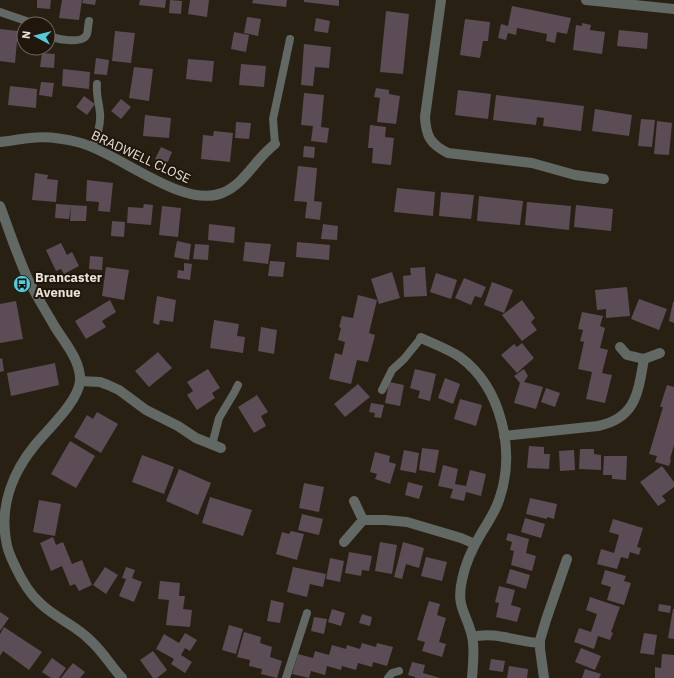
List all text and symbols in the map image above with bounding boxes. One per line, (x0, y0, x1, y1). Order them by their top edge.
north arrow (16, 16, 56, 56)
text: N (19, 30, 34, 40)
street label: BRADWELL CLOSE (89, 127, 193, 187)
place label: Brancaster Avenue (35, 269, 102, 301)
bus stop icon: Brancaster Avenue (12, 274, 32, 294)

